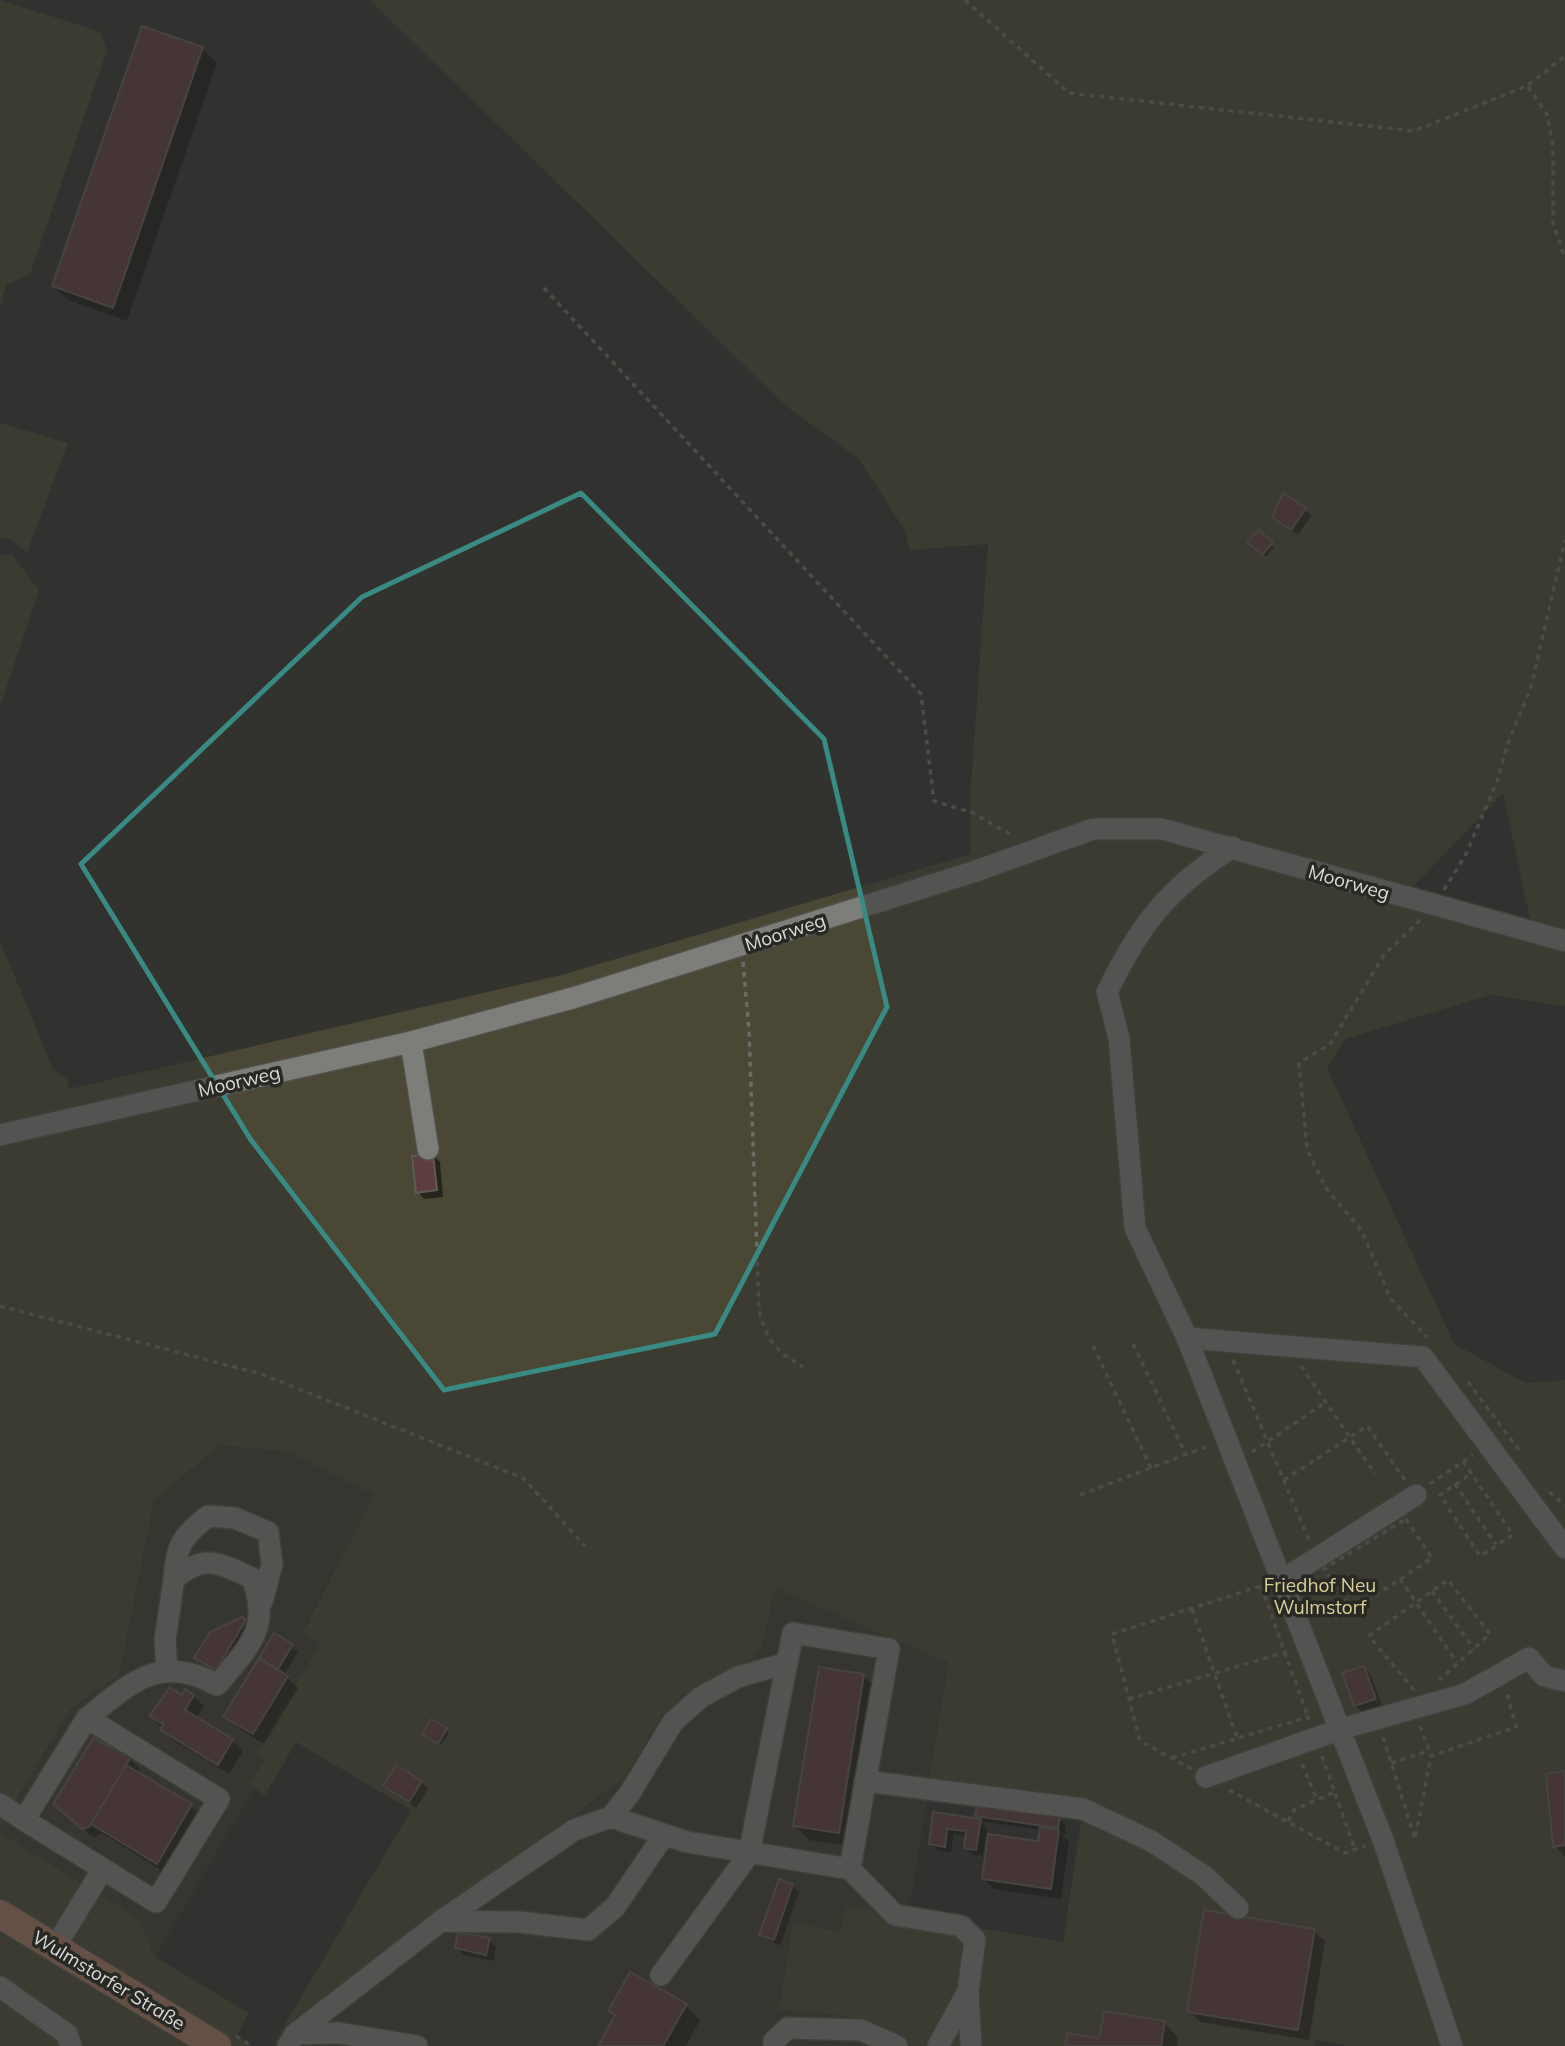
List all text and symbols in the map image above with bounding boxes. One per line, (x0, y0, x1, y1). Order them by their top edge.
street label: Moorweg (1305, 859, 1393, 905)
street label: Moorweg (742, 908, 828, 956)
street label: Moorweg (196, 1060, 282, 1102)
park label: Friedhof Neu Wulmstorf (1264, 1573, 1376, 1619)
street label: Wulmstorfer Straße (28, 1925, 190, 2035)

